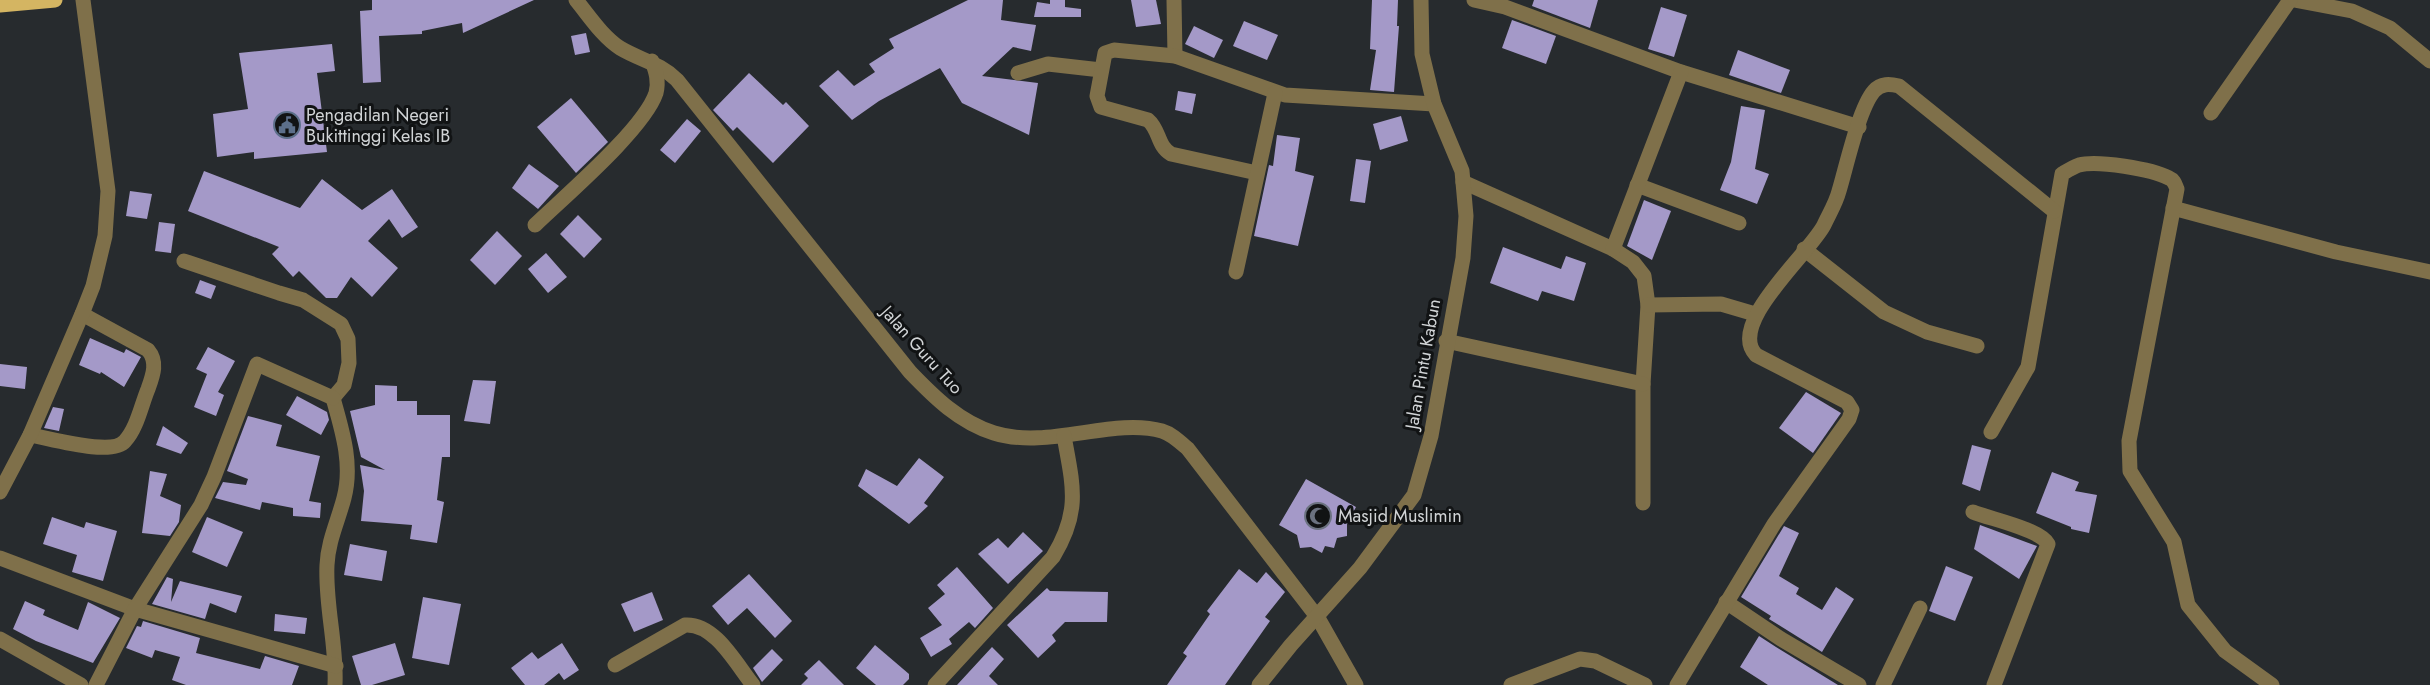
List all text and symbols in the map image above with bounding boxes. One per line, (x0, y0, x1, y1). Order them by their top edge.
place label: Pengadilan Negeri Bukittinggi Kelas IB (306, 102, 450, 149)
public building icon: Pengadilan Negeri Bukittinggi Kelas IB (272, 110, 302, 140)
street label: Jalan Pintu Kabun (1398, 297, 1447, 433)
street label: Jalan Guru Tuo (874, 298, 969, 400)
mosque icon: Masjid Muslimin (1303, 501, 1333, 531)
place label: Masjid Muslimin (1338, 503, 1462, 529)

